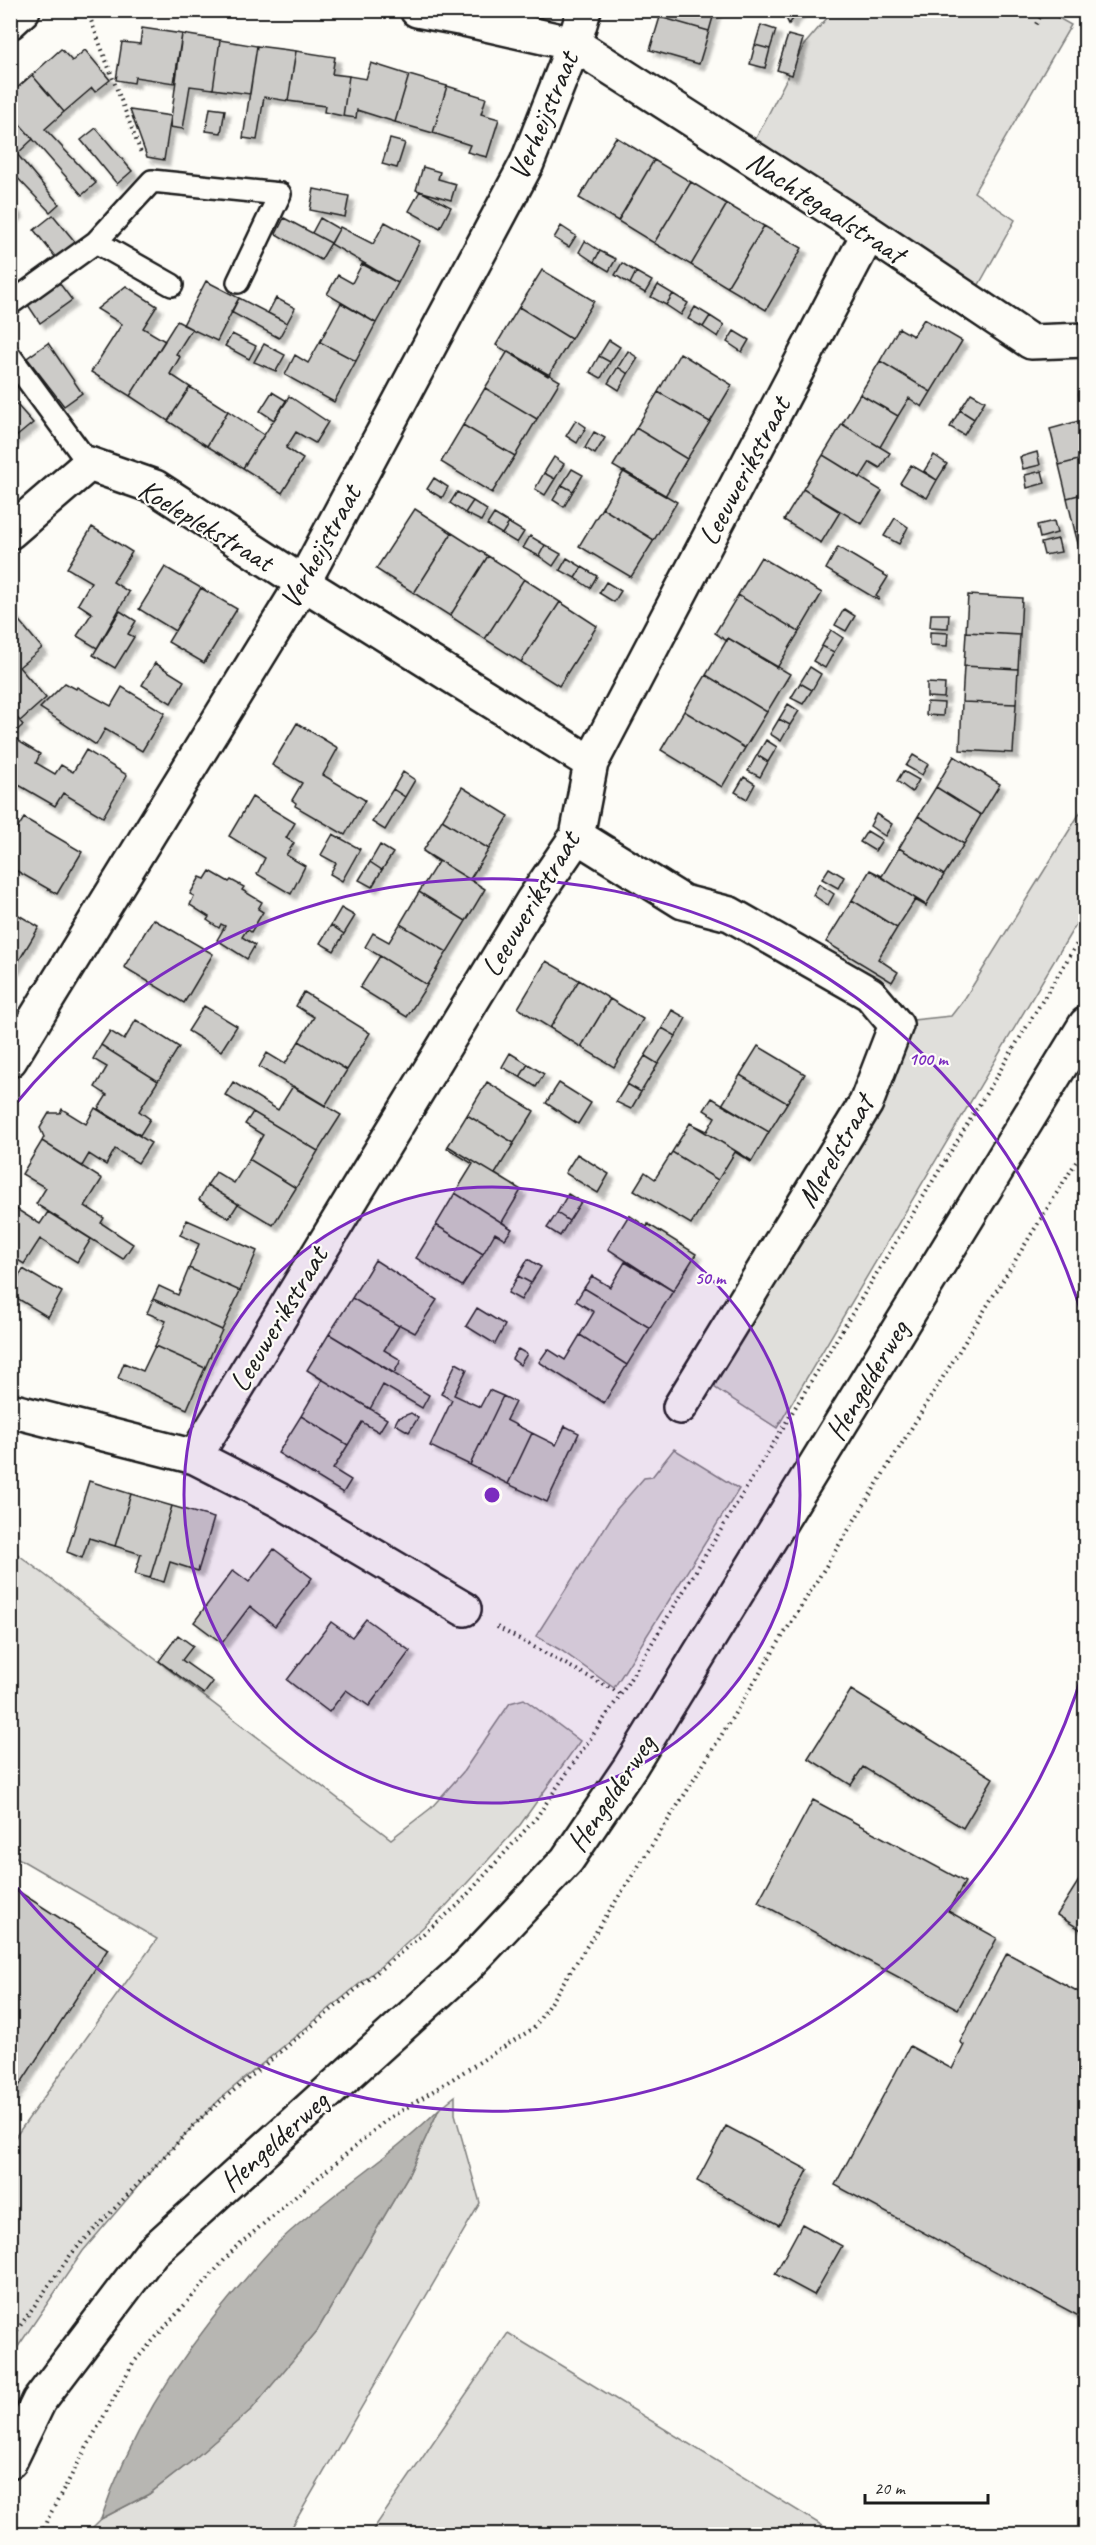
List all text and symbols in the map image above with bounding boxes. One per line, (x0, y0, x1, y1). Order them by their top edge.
street label: Verheijstraat (499, 43, 588, 186)
street label: Nachtegaalstraat (740, 142, 916, 275)
street label: Leeuwerikstraat (689, 388, 800, 552)
street label: Koeleplekstraat (132, 470, 283, 582)
street label: Verheijstraat (271, 476, 371, 615)
street label: Leeuwerikstraat (472, 822, 590, 983)
text: 100 m (909, 1048, 949, 1070)
street label: Merelstraat (788, 1085, 884, 1214)
street label: Leeuwerikstraat (220, 1237, 338, 1398)
text: 50 m (695, 1267, 727, 1289)
street label: Hengelderweg (816, 1312, 918, 1447)
centre of rings (482, 1485, 502, 1505)
street label: Hengelderweg (558, 1726, 665, 1859)
street label: Hengelderweg (212, 2081, 337, 2200)
scale bar (865, 2467, 988, 2505)
text: 20 m (874, 2477, 907, 2499)

